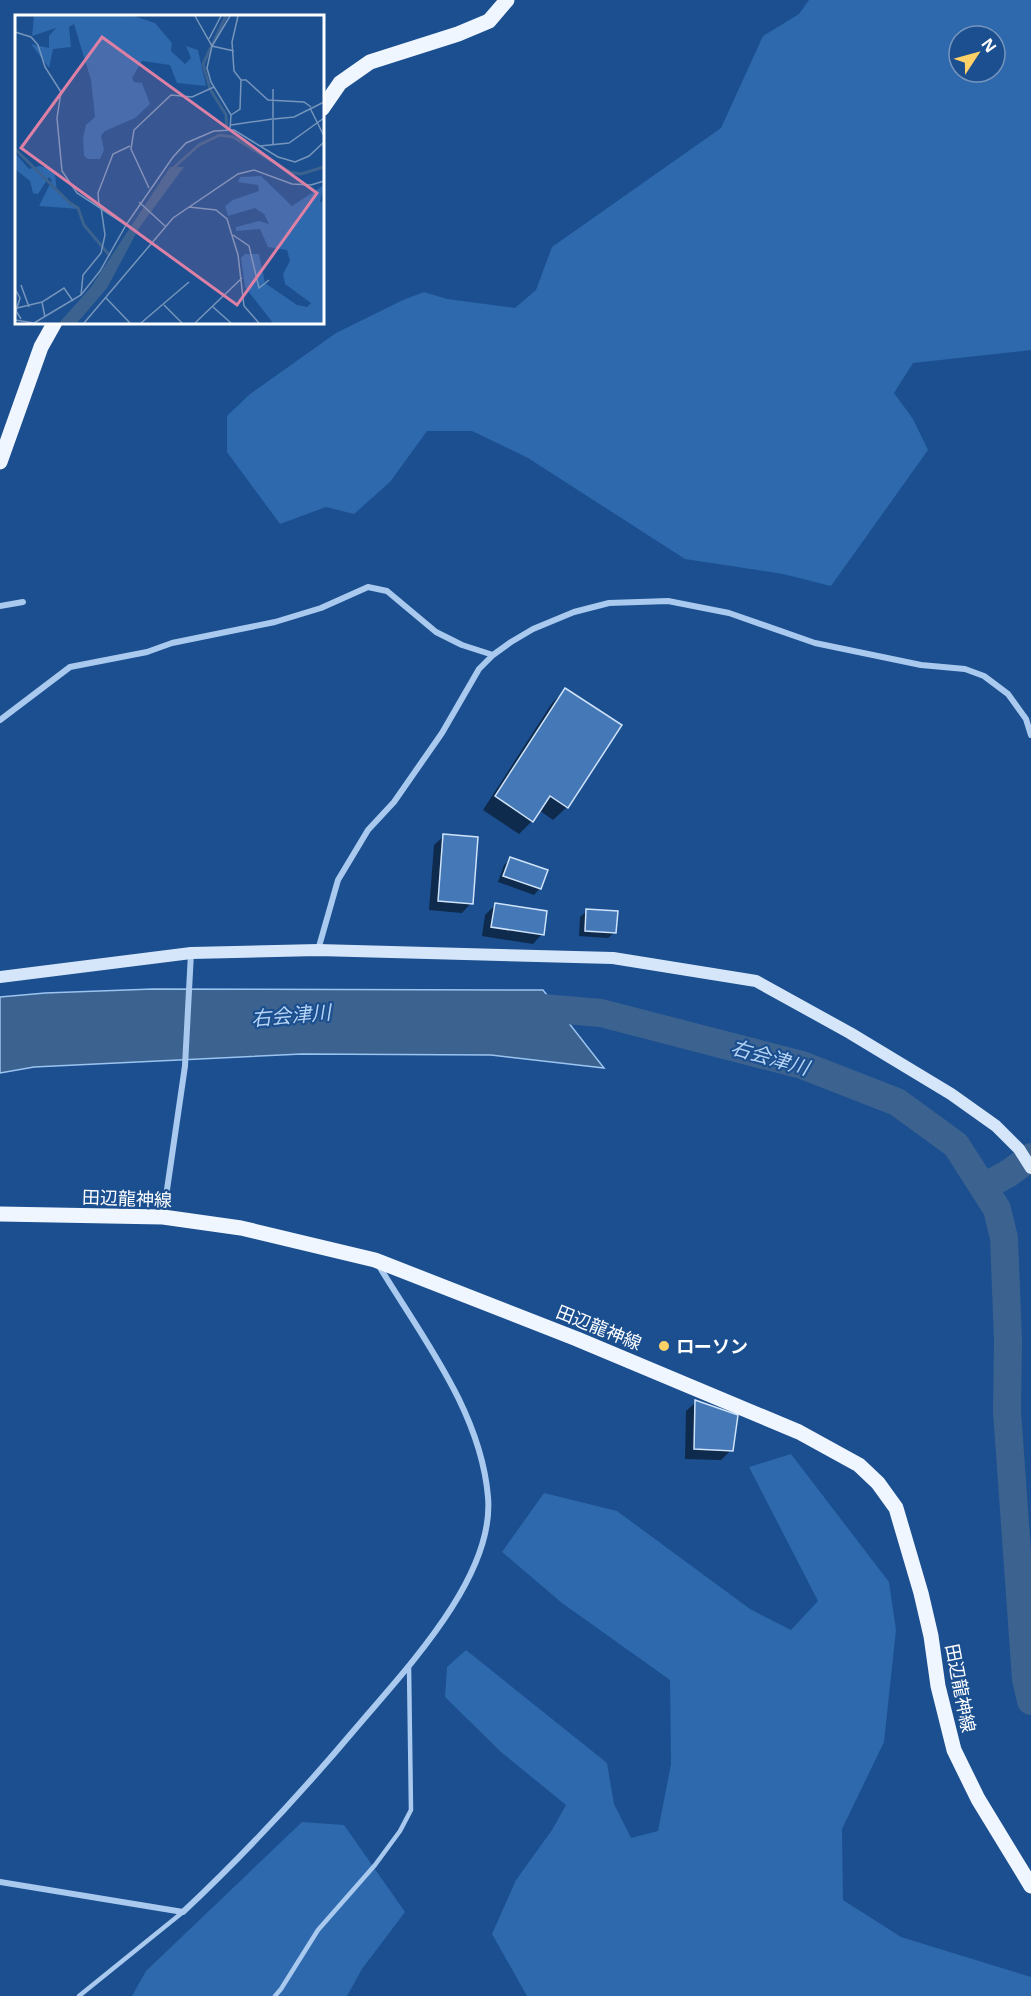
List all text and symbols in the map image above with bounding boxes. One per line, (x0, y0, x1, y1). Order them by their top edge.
inset map (15, 15, 324, 324)
north arrow (947, 24, 1007, 84)
text: N (976, 33, 1002, 57)
water label: 右会津川 (250, 998, 334, 1032)
water label: 右会津川 (728, 1033, 814, 1082)
street label: 田辺龍神線 (82, 1184, 172, 1212)
street label: 田辺龍神線 (553, 1299, 645, 1355)
place label: ローソン (676, 1334, 748, 1358)
marker: ローソン (657, 1339, 671, 1353)
street label: 田辺龍神線 (941, 1642, 981, 1734)

